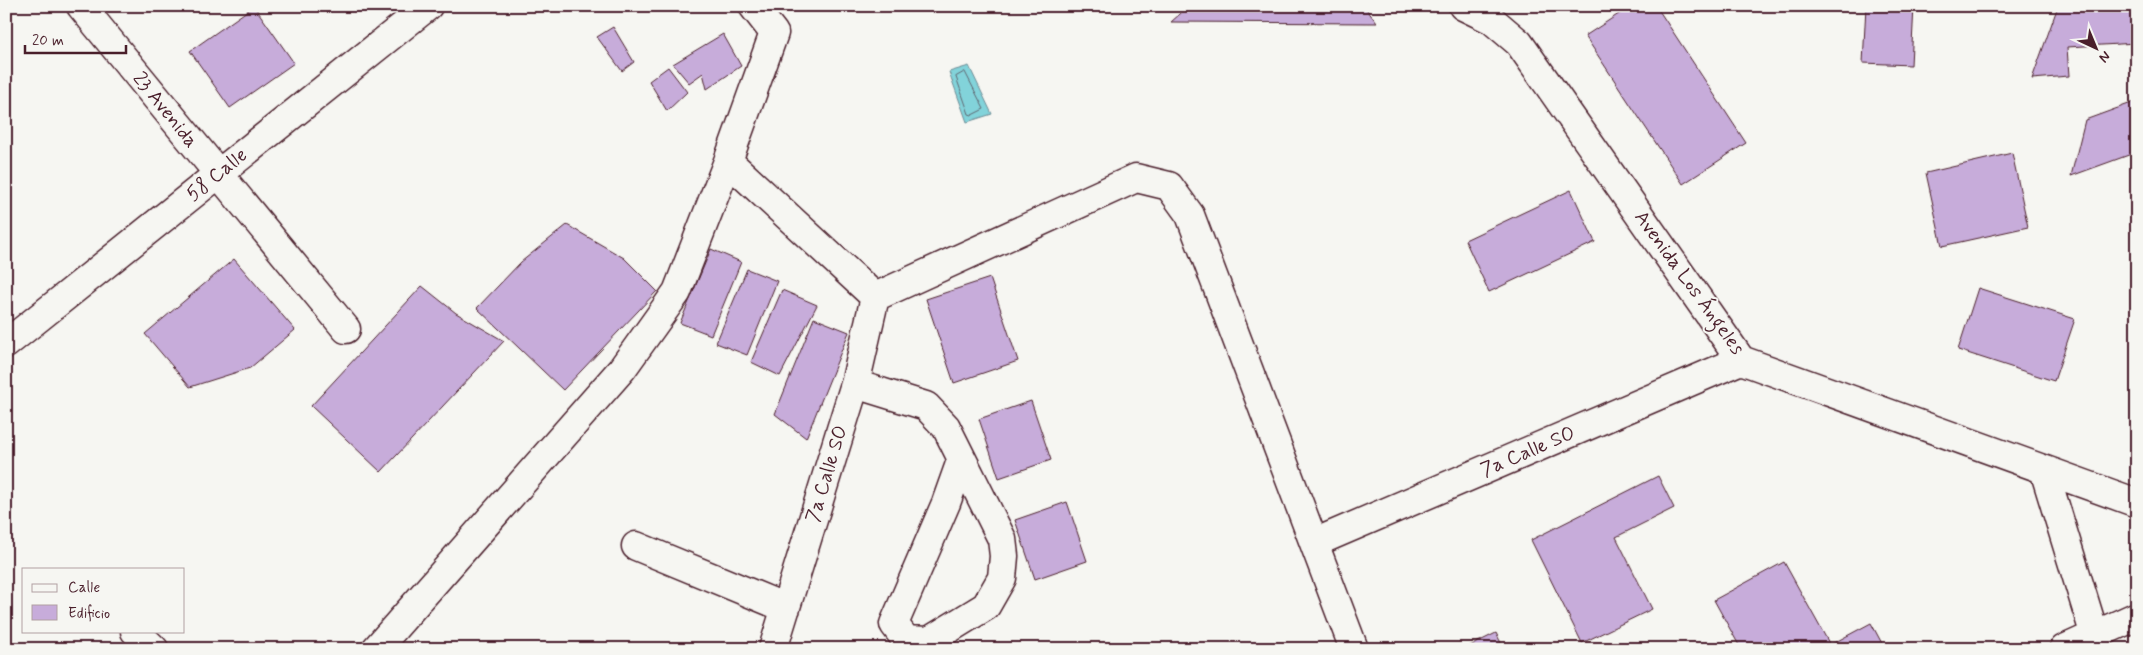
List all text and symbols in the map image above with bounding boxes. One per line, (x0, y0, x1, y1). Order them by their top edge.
scale bar (25, 22, 126, 54)
north arrow (2070, 22, 2120, 72)
text: 20 m (32, 31, 64, 51)
text: N (2095, 47, 2114, 66)
street label: 23 Avenida (126, 66, 204, 154)
street label: 58 Calle (181, 142, 253, 208)
street label: Avenida Los Ángeles (1626, 205, 1751, 362)
street label: 7a Calle SO (1477, 420, 1579, 484)
street label: 7a Calle SO (799, 422, 855, 526)
legend (22, 568, 185, 632)
text: Calle (68, 578, 100, 598)
text: Edificio (68, 604, 110, 624)

